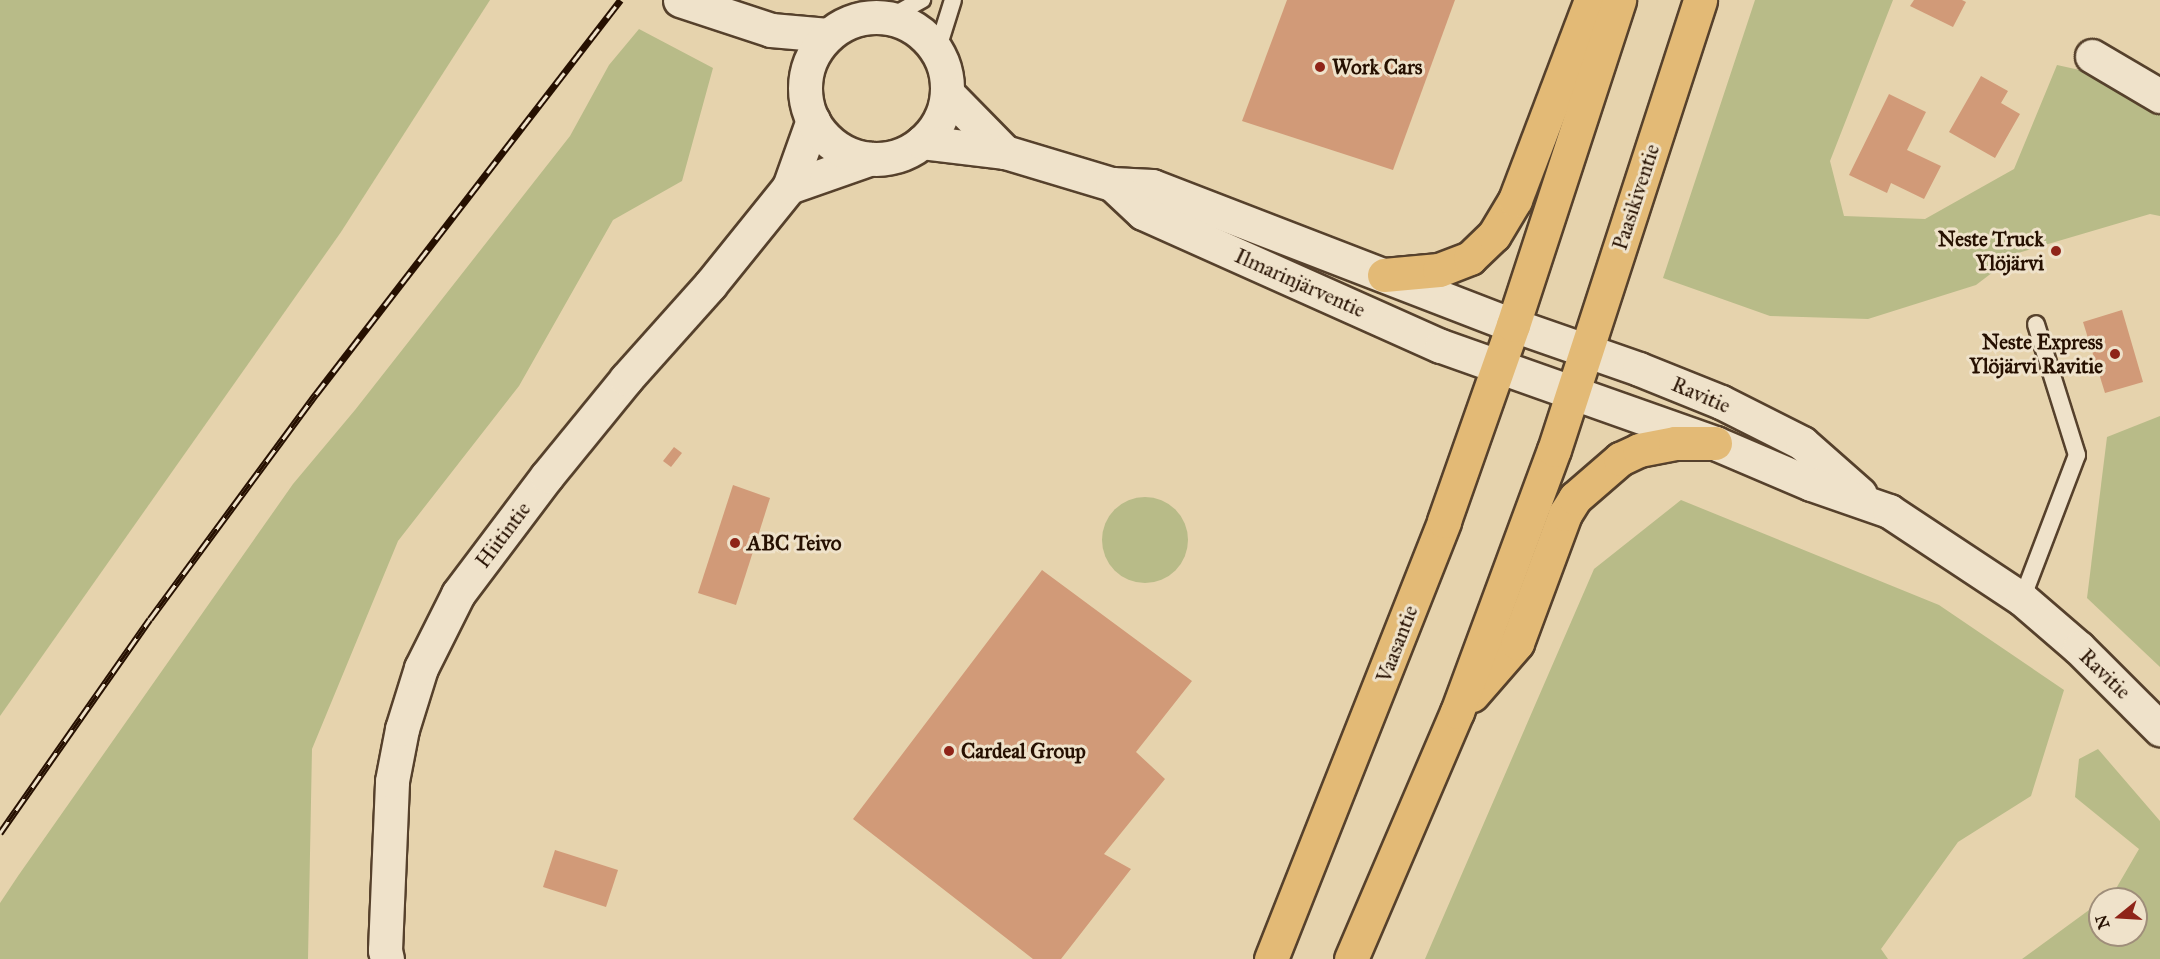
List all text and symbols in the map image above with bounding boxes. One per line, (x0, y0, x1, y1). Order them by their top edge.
place label: Work Cars (1332, 54, 1422, 80)
marker: Work Cars (1313, 60, 1327, 74)
street label: Paasikiventie (1607, 141, 1665, 253)
place label: Neste Truck Ylöjärvi (1938, 226, 2044, 276)
street label: Ilmarinjärventie (1231, 243, 1369, 323)
marker: Neste Truck Ylöjärvi (2049, 244, 2063, 258)
place label: Neste Express Ylöjärvi Ravitie (1969, 329, 2103, 379)
marker: Neste Express Ylöjärvi Ravitie (2108, 347, 2122, 361)
street label: Ravitie (1668, 371, 1734, 419)
street label: Hiitintie (470, 497, 536, 573)
place label: ABC Teivo (747, 530, 841, 556)
marker: ABC Teivo (728, 536, 742, 550)
street label: Vaasantie (1371, 602, 1423, 686)
street label: Ravitie (2074, 644, 2136, 704)
place label: Cardeal Group (961, 738, 1086, 764)
marker: Cardeal Group (942, 744, 956, 758)
north arrow (2088, 887, 2148, 947)
text: N (2091, 913, 2113, 931)

